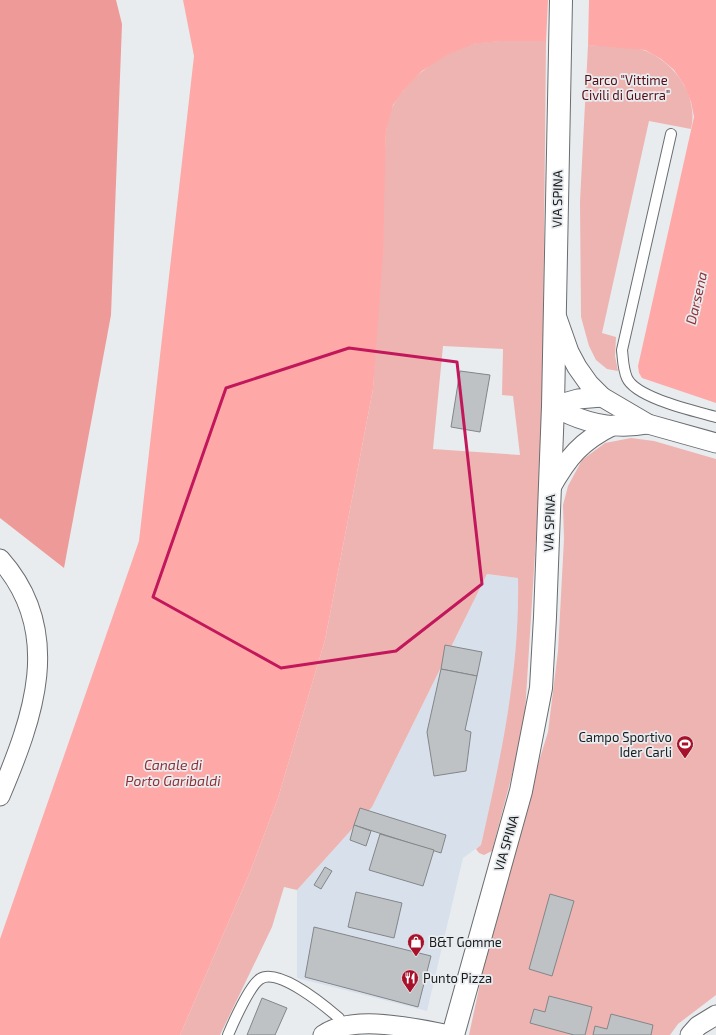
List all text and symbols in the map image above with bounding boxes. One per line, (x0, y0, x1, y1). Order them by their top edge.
park label: Parco "Vittime Civili di Guerra" (582, 72, 670, 103)
street label: VIA SPINA (548, 170, 566, 228)
water label: Darsena (682, 270, 710, 326)
street label: VIA SPINA (540, 494, 558, 552)
place label: Campo Sportivo Ider Carli (578, 729, 672, 760)
sports icon: Campo Sportivo Ider Carli (675, 734, 695, 759)
water label: Canale di Porto Garibaldi (125, 756, 221, 789)
street label: VIA SPINA (490, 813, 522, 873)
shop icon: B&T Gomme (406, 932, 426, 957)
place label: B&T Gomme (429, 934, 502, 950)
restaurant icon: Punto Pizza (400, 968, 420, 993)
place label: Punto Pizza (423, 970, 492, 986)

